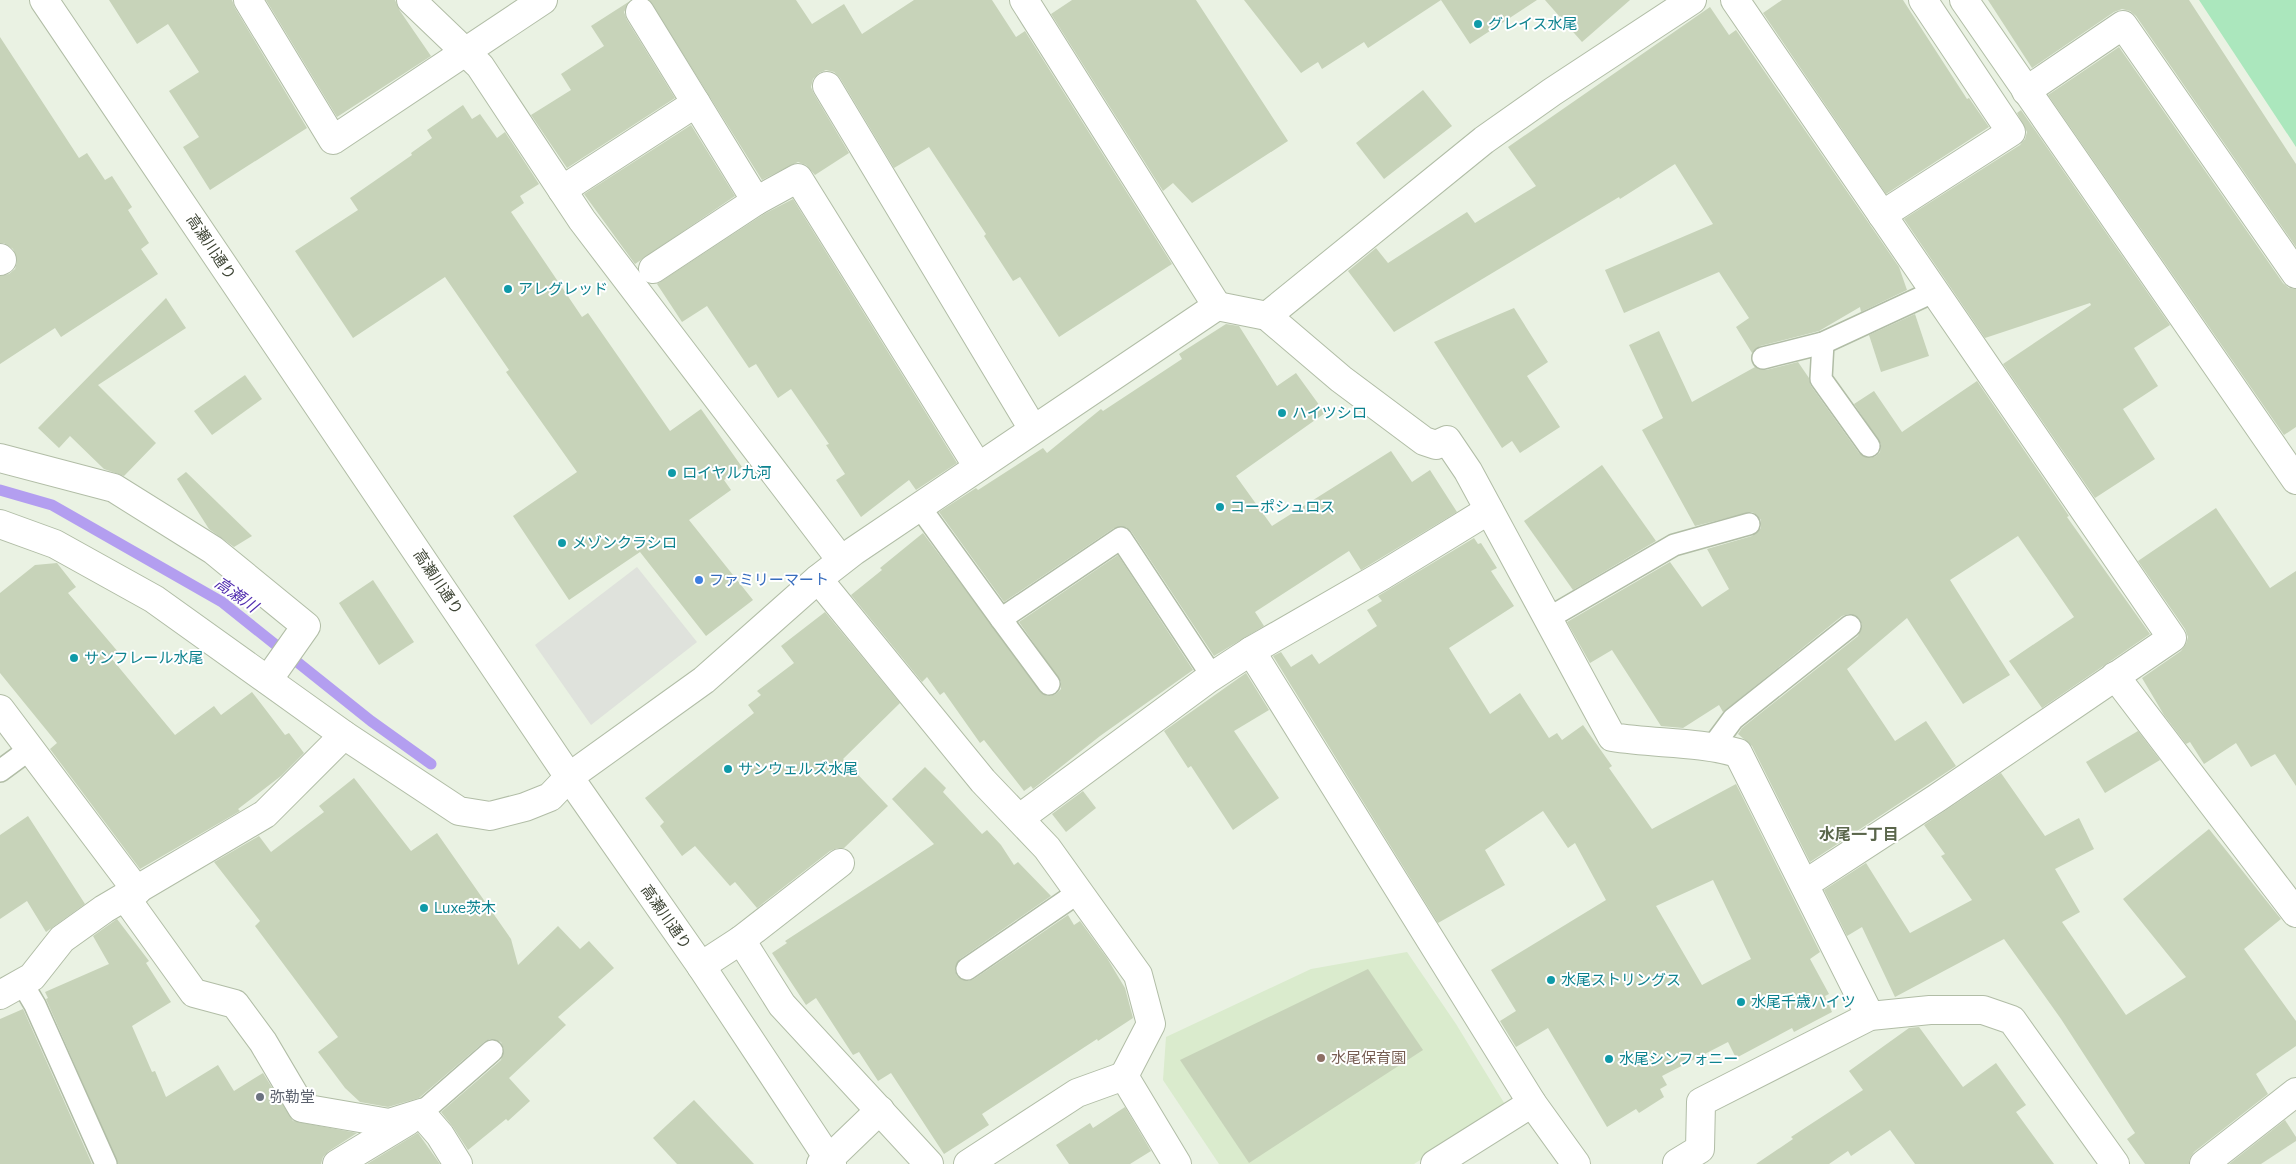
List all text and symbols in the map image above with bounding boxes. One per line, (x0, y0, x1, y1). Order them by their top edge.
place label: グレイス水尾 (1488, 14, 1578, 34)
marker: グレイス水尾 (1472, 18, 1484, 30)
street label: 高瀬川通り (182, 210, 240, 284)
place label: アレグレッド (518, 279, 608, 299)
marker: アレグレッド (502, 283, 514, 295)
place label: ハイツシロ (1292, 403, 1367, 423)
marker: ハイツシロ (1276, 407, 1288, 419)
place label: ロイヤル九河 (682, 463, 772, 483)
marker: ロイヤル九河 (666, 467, 678, 479)
place label: コーポシュロス (1230, 497, 1335, 517)
marker: コーポシュロス (1214, 501, 1226, 513)
place label: メゾンクラシロ (572, 533, 677, 553)
marker: メゾンクラシロ (556, 537, 568, 549)
street label: 高瀬川通り (409, 545, 467, 619)
place label: ファミリーマート (709, 570, 829, 590)
water label: 高瀬川 (210, 572, 264, 619)
marker: ファミリーマート (693, 574, 705, 586)
place label: サンフレール水尾 (84, 648, 204, 668)
marker: サンフレール水尾 (68, 652, 80, 664)
place label: サンウェルズ水尾 (738, 759, 858, 779)
marker: サンウェルズ水尾 (722, 763, 734, 775)
district label: 水尾一丁目 (1819, 824, 1899, 846)
street label: 高瀬川通り (636, 881, 696, 953)
place label: Luxe茨木 (434, 898, 496, 918)
marker: Luxe茨木 (418, 902, 430, 914)
place label: 水尾ストリングス (1561, 970, 1681, 990)
marker: 水尾ストリングス (1545, 974, 1557, 986)
place label: 水尾千歳ハイツ (1751, 992, 1856, 1012)
marker: 水尾千歳ハイツ (1735, 996, 1747, 1008)
place label: 水尾保育園 (1331, 1048, 1406, 1068)
place label: 水尾シンフォニー (1619, 1049, 1739, 1069)
marker: 水尾保育園 (1315, 1052, 1327, 1064)
marker: 水尾シンフォニー (1603, 1053, 1615, 1065)
place label: 弥勒堂 (270, 1087, 315, 1107)
marker: 弥勒堂 (254, 1091, 266, 1103)

